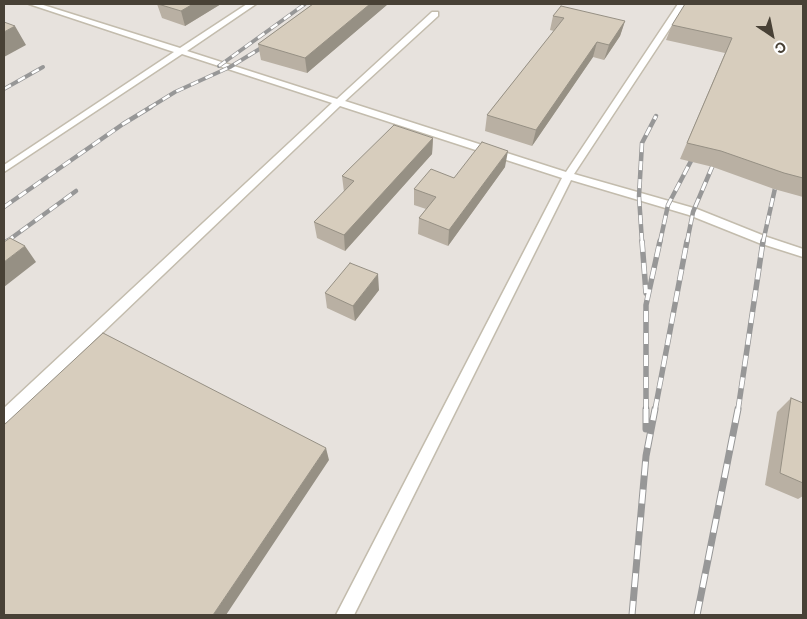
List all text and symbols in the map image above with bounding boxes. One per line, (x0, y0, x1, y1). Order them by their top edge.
north arrow (747, 10, 797, 60)
text: С (772, 38, 790, 58)

